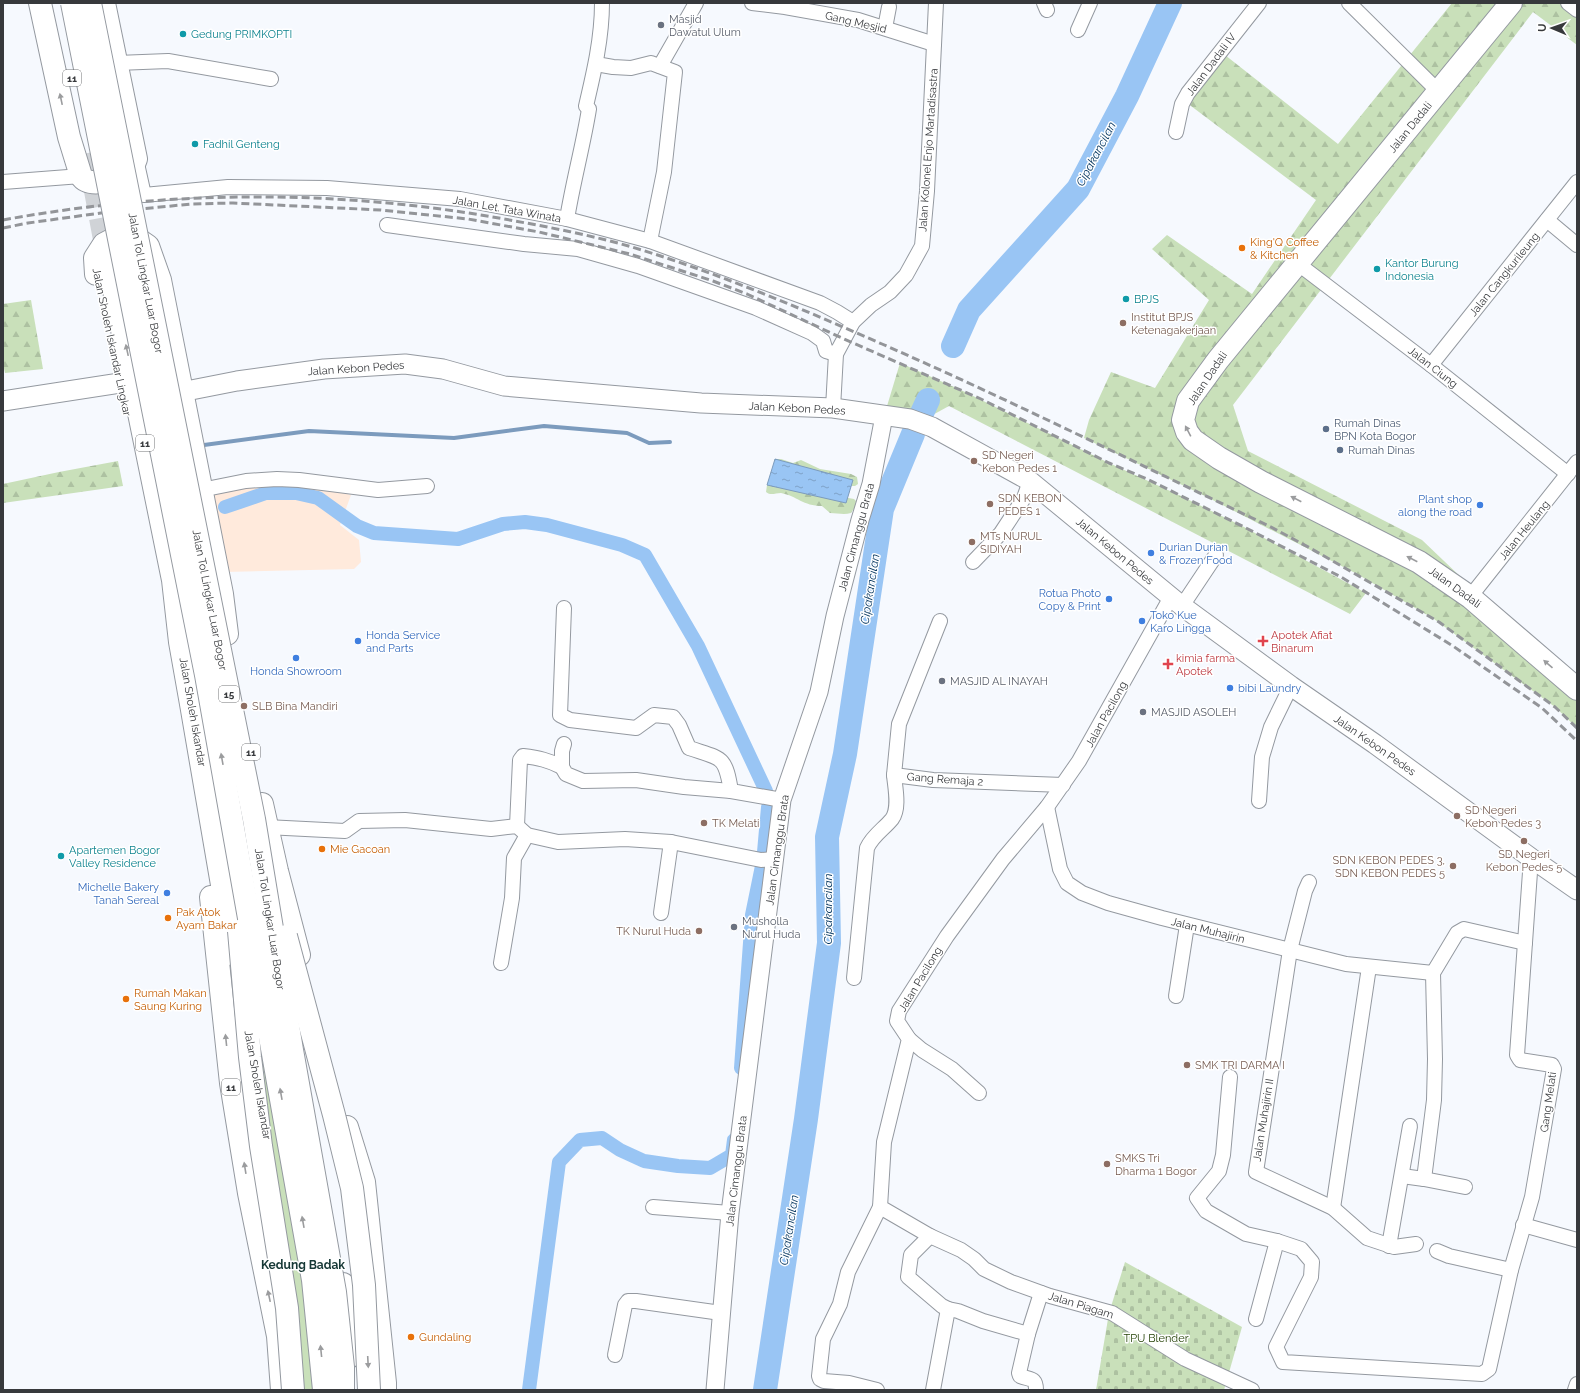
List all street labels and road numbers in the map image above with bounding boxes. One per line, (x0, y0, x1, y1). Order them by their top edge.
street label: Gang Mesjid (824, 9, 888, 36)
street label: Jalan Dadali IV (1184, 30, 1239, 98)
street label: Jalan Kolonel Enjo Martadisastra (916, 68, 941, 232)
road number: 11 (63, 70, 81, 86)
street label: Jalan Dadali (1386, 99, 1435, 155)
street label: Jalan Let. Tata Winata (452, 194, 562, 225)
street label: Jalan Tol Lingkar Luar Bogor (125, 212, 166, 355)
street label: Jalan Cangkurileung (1467, 230, 1542, 319)
street label: Jalan Sholeh Iskandar Lingkar (89, 267, 134, 417)
street label: Jalan Ciung (1405, 344, 1460, 391)
street label: Jalan Dadali (1185, 349, 1230, 407)
street label: Jalan Kebon Pedes (307, 359, 405, 378)
street label: Jalan Kebon Pedes (748, 399, 846, 418)
road number: 11 (136, 435, 154, 451)
street label: Jalan Cimanggu Brata (836, 482, 877, 593)
street label: Jalan Heulang (1496, 498, 1552, 563)
street label: Jalan Kebon Pedes (1073, 515, 1156, 588)
street label: Jalan Tol Lingkar Luar Bogor (189, 529, 230, 672)
street label: Jalan Dadali (1426, 564, 1483, 611)
street label: Jalan Sholeh Iskandar (177, 656, 209, 768)
street label: Jalan Pacilong (1083, 679, 1130, 749)
road number: 15 (219, 686, 239, 702)
street label: Jalan Kebon Pedes (1331, 712, 1418, 779)
road number: 11 (242, 744, 260, 760)
street label: Gang Remaja 2 (906, 770, 984, 789)
street label: Jalan Cimanggu Brata (763, 794, 792, 906)
street label: Jalan Tol Lingkar Luar Bogor (252, 847, 287, 991)
street label: Jalan Muhajirin (1170, 915, 1246, 946)
street label: Jalan Pacilong (896, 944, 945, 1014)
street label: Jalan Sholeh Iskandar (242, 1029, 274, 1141)
street label: Gang Melati (1538, 1071, 1559, 1133)
street label: Jalan Muhajirin II (1251, 1078, 1276, 1162)
road number: 11 (222, 1079, 240, 1095)
street label: Jalan Cimanggu Brata (723, 1115, 750, 1227)
street label: Jalan Piagam (1047, 1289, 1115, 1322)

